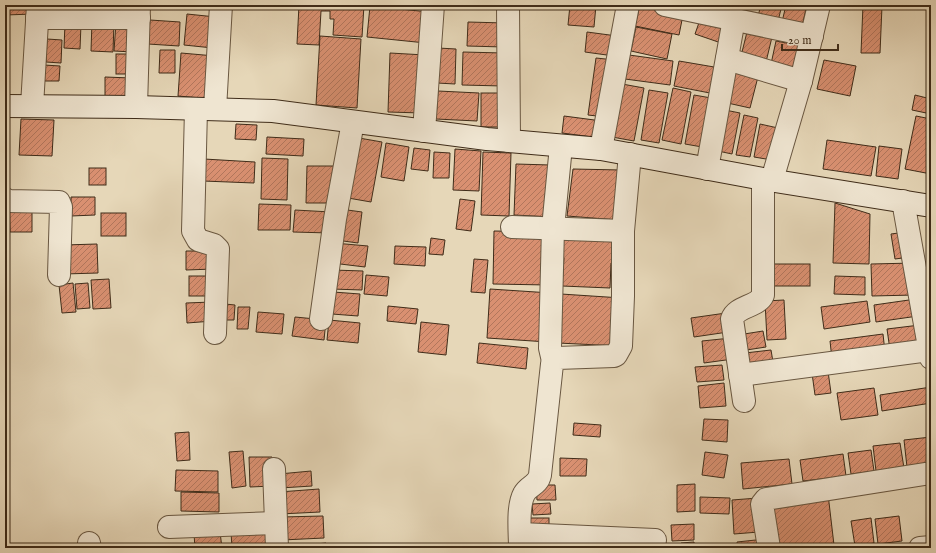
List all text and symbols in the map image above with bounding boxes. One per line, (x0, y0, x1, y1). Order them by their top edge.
scale bar (782, 26, 838, 52)
text: 20 m (788, 33, 811, 48)

